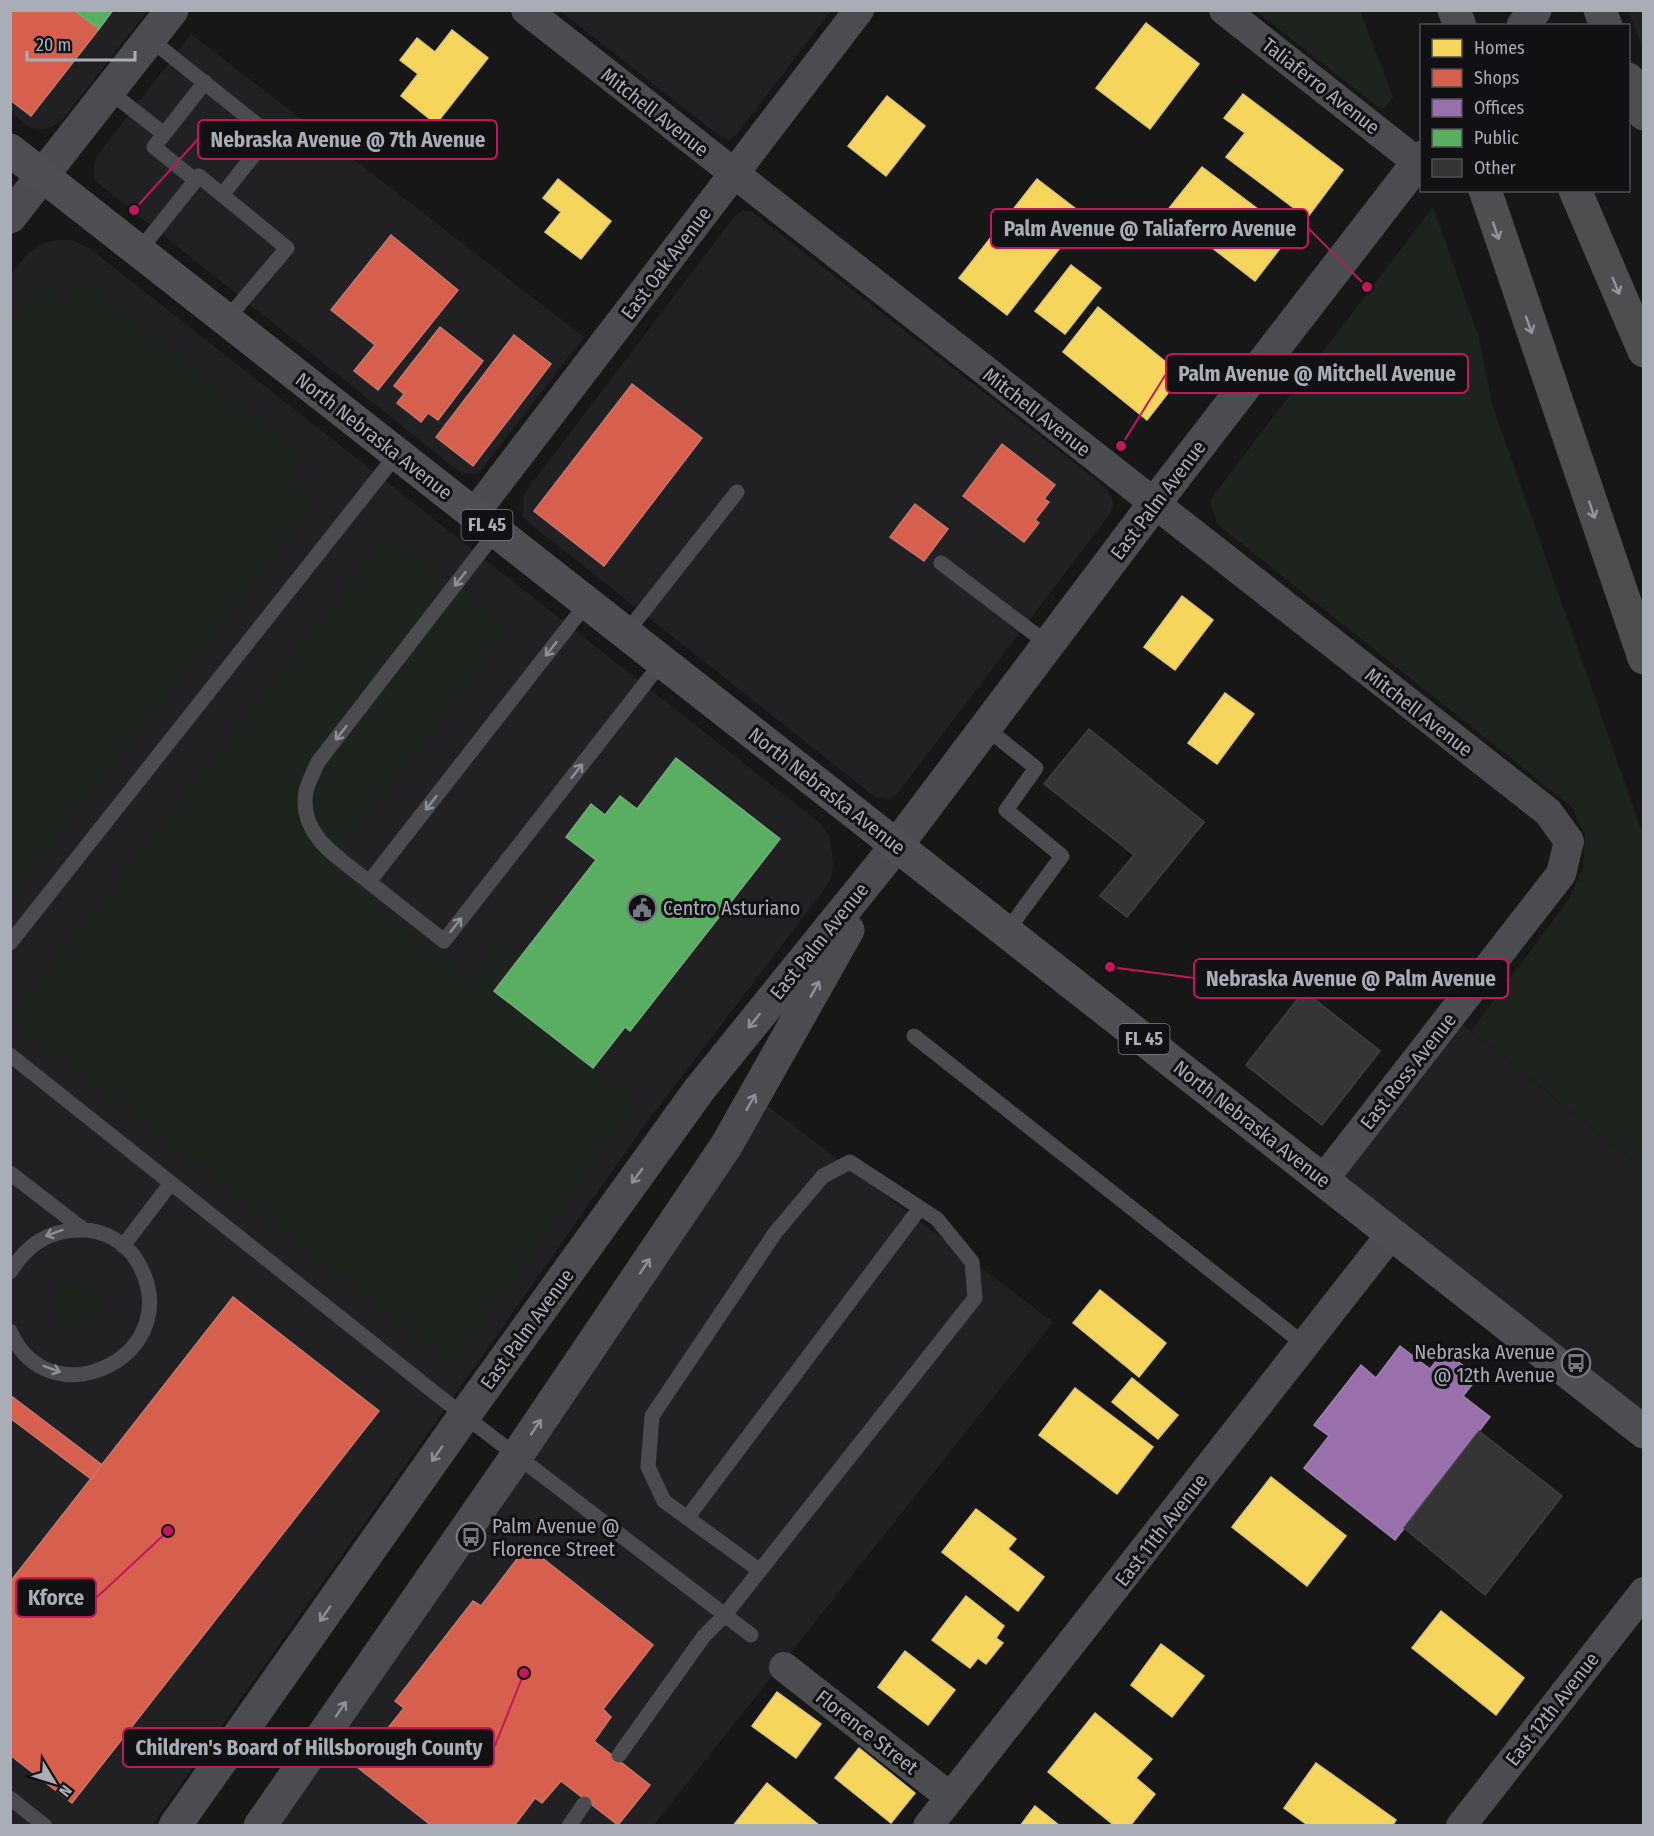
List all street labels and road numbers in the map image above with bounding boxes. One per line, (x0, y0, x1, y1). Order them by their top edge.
street label: Taliaferro Avenue (1257, 33, 1385, 139)
street label: Mitchell Avenue (596, 63, 714, 161)
street label: East Oak Avenue (616, 202, 716, 324)
street label: Mitchell Avenue (978, 363, 1096, 461)
street label: North Nebraska Avenue (291, 367, 457, 505)
street label: East Palm Avenue (1105, 436, 1211, 564)
road number: FL 45 (462, 510, 512, 540)
street label: Mitchell Avenue (1360, 663, 1478, 761)
street label: North Nebraska Avenue (744, 722, 910, 860)
street label: East Palm Avenue (765, 878, 873, 1004)
street label: East Ross Avenue (1355, 1008, 1461, 1134)
road number: FL 45 (1118, 1024, 1170, 1054)
street label: North Nebraska Avenue (1169, 1055, 1335, 1193)
street label: East Palm Avenue (475, 1264, 579, 1394)
street label: East 11th Avenue (1110, 1469, 1212, 1591)
street label: East 12th Avenue (1500, 1648, 1604, 1770)
street label: Florence Street (811, 1685, 923, 1780)

